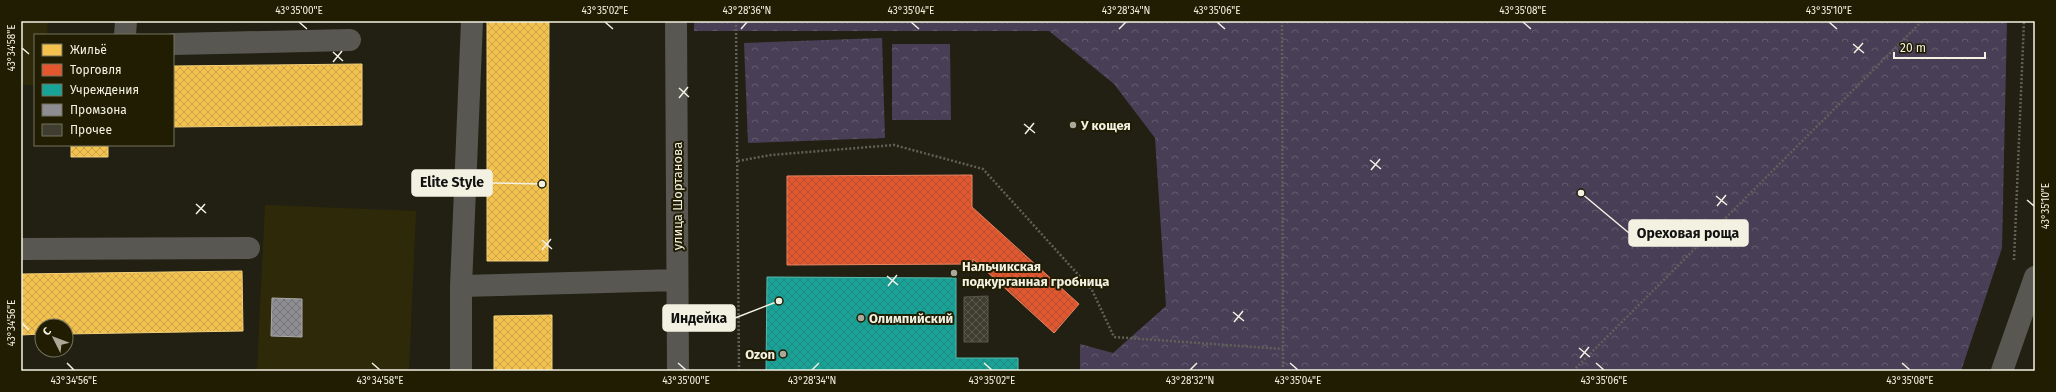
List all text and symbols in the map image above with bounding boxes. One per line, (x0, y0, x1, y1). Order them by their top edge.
text: 43°35'00"E (275, 5, 323, 17)
text: 43°35'02"E (582, 5, 628, 17)
text: 43°28'36"N (723, 5, 771, 17)
text: 43°35'04"E (888, 5, 934, 17)
text: 43°28'34"N (1102, 5, 1150, 17)
text: 43°35'06"E (1193, 5, 1241, 17)
text: 43°35'08"E (1499, 5, 1547, 17)
text: 43°35'10"E (1806, 5, 1852, 17)
text: 43°34'58"E (6, 24, 18, 72)
legend (34, 34, 174, 146)
scale bar (1894, 34, 1985, 60)
text: 20 m (1900, 41, 1926, 55)
text: Жильё (70, 43, 107, 57)
text: Торговля (70, 63, 122, 77)
text: Учреждения (70, 83, 139, 97)
text: Промзона (70, 103, 127, 117)
place label: У кощея (1080, 118, 1131, 133)
marker: У кощея (1068, 120, 1078, 130)
text: Прочее (70, 123, 112, 137)
street label: улица Шортанова (670, 142, 685, 250)
callout: Elite Style (412, 170, 492, 196)
text: Elite Style (420, 174, 484, 191)
text: 43°35'10"E (2040, 183, 2052, 229)
callout: Ореховая роща (1629, 220, 1748, 246)
text: Ореховая роща (1637, 225, 1740, 242)
place label: Нальчикская подкурганная гробница (962, 259, 1109, 289)
marker: Нальчикская подкурганная гробница (949, 268, 959, 278)
text: 43°34'56"E (6, 300, 18, 346)
callout: Индейка (663, 305, 735, 331)
text: Индейка (671, 310, 727, 327)
place label: Олимпийский (869, 311, 953, 326)
marker: Олимпийский (856, 313, 866, 323)
north arrow (34, 318, 74, 358)
text: С (40, 324, 54, 338)
place label: Ozon (745, 347, 775, 362)
marker: Ozon (778, 349, 788, 359)
text: 43°34'56"E (51, 375, 97, 387)
text: 43°34'58"E (356, 375, 404, 387)
text: 43°35'00"E (662, 375, 710, 387)
text: 43°28'34"N (788, 375, 836, 387)
text: 43°35'02"E (969, 375, 1015, 387)
text: 43°28'32"N (1166, 375, 1214, 387)
text: 43°35'04"E (1275, 375, 1321, 387)
text: 43°35'06"E (1580, 375, 1628, 387)
text: 43°35'08"E (1886, 375, 1934, 387)

